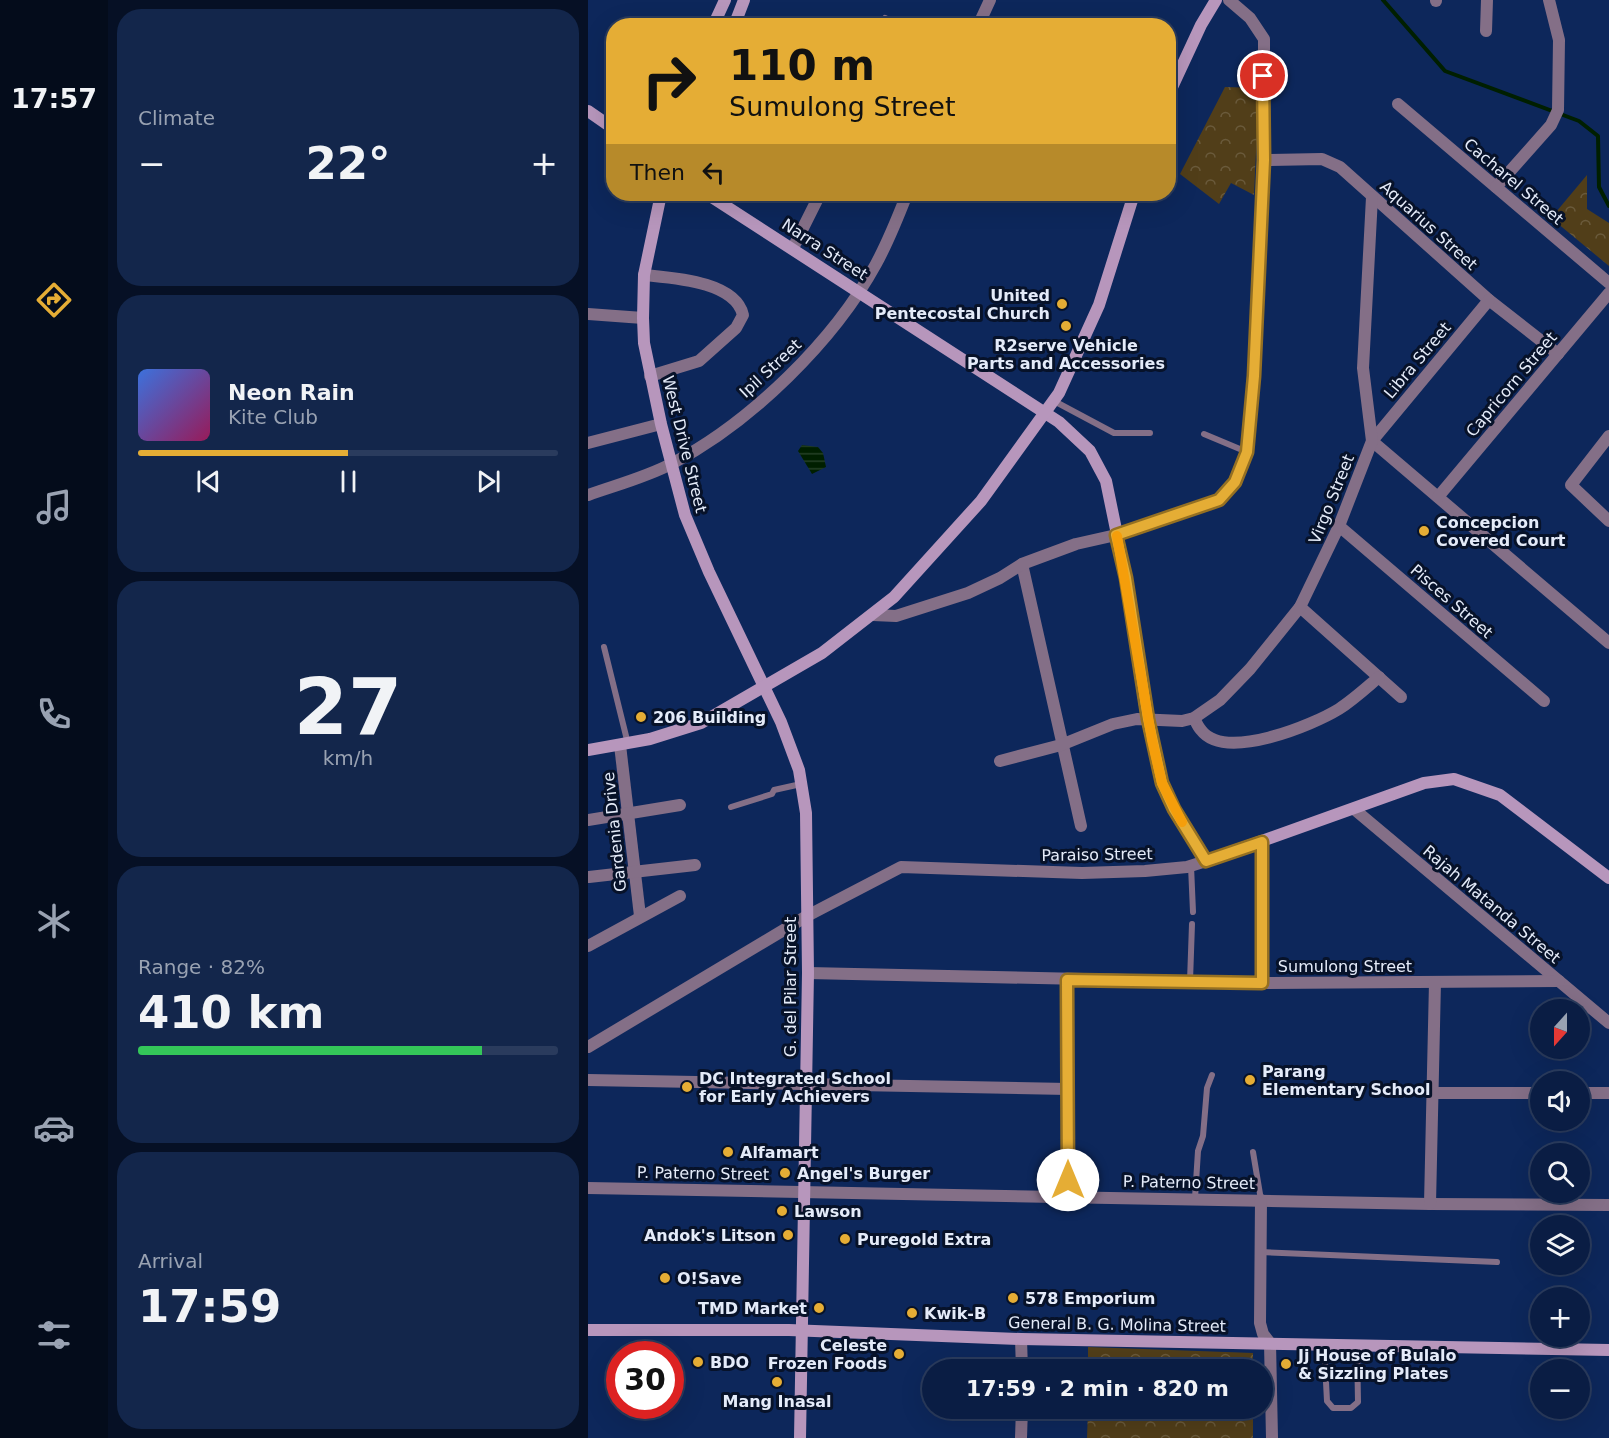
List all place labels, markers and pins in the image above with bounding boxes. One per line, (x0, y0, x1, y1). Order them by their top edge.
pin (1237, 50, 1288, 101)
place label: United Pentecostal Church (875, 286, 1050, 323)
marker: United Pentecostal Church (1055, 297, 1069, 311)
marker: R2serve Vehicle Parts and Accessories (1059, 319, 1073, 333)
place label: R2serve Vehicle Parts and Accessories (967, 336, 1165, 373)
place label: Concepcion Covered Court (1436, 513, 1566, 550)
marker: Concepcion Covered Court (1417, 524, 1431, 538)
place label: 206 Building (653, 708, 766, 727)
marker: 206 Building (634, 710, 648, 724)
place label: Parang Elementary School (1262, 1062, 1430, 1099)
place label: DC Integrated School for Early Achievers (699, 1069, 891, 1106)
marker: Parang Elementary School (1243, 1073, 1257, 1087)
marker: DC Integrated School for Early Achievers (680, 1080, 694, 1094)
place label: Alfamart (740, 1143, 819, 1162)
marker: Alfamart (721, 1145, 735, 1159)
place label: Angel's Burger (797, 1164, 930, 1183)
marker: Angel's Burger (778, 1166, 792, 1180)
place label: Lawson (794, 1202, 862, 1221)
marker: Lawson (775, 1204, 789, 1218)
place label: Andok's Litson (644, 1226, 776, 1245)
marker: Andok's Litson (781, 1228, 795, 1242)
place label: Puregold Extra (857, 1230, 991, 1249)
marker: Puregold Extra (838, 1232, 852, 1246)
place label: O!Save (677, 1269, 742, 1288)
marker: O!Save (658, 1271, 672, 1285)
place label: 578 Emporium (1025, 1289, 1155, 1308)
marker: 578 Emporium (1006, 1291, 1020, 1305)
place label: TMD Market (698, 1299, 807, 1318)
marker: TMD Market (812, 1301, 826, 1315)
place label: Kwik-B (924, 1304, 986, 1323)
marker: Kwik-B (905, 1306, 919, 1320)
place label: Celeste Frozen Foods (768, 1336, 887, 1373)
place label: Jj House of Bulalo & Sizzling Plates (1297, 1346, 1457, 1383)
marker: Celeste Frozen Foods (892, 1347, 906, 1361)
place label: BDO (710, 1353, 749, 1372)
marker: BDO (691, 1355, 705, 1369)
marker: Jj House of Bulalo & Sizzling Plates (1279, 1357, 1293, 1371)
marker: Mang Inasal (770, 1375, 784, 1389)
place label: Mang Inasal (722, 1392, 832, 1411)

